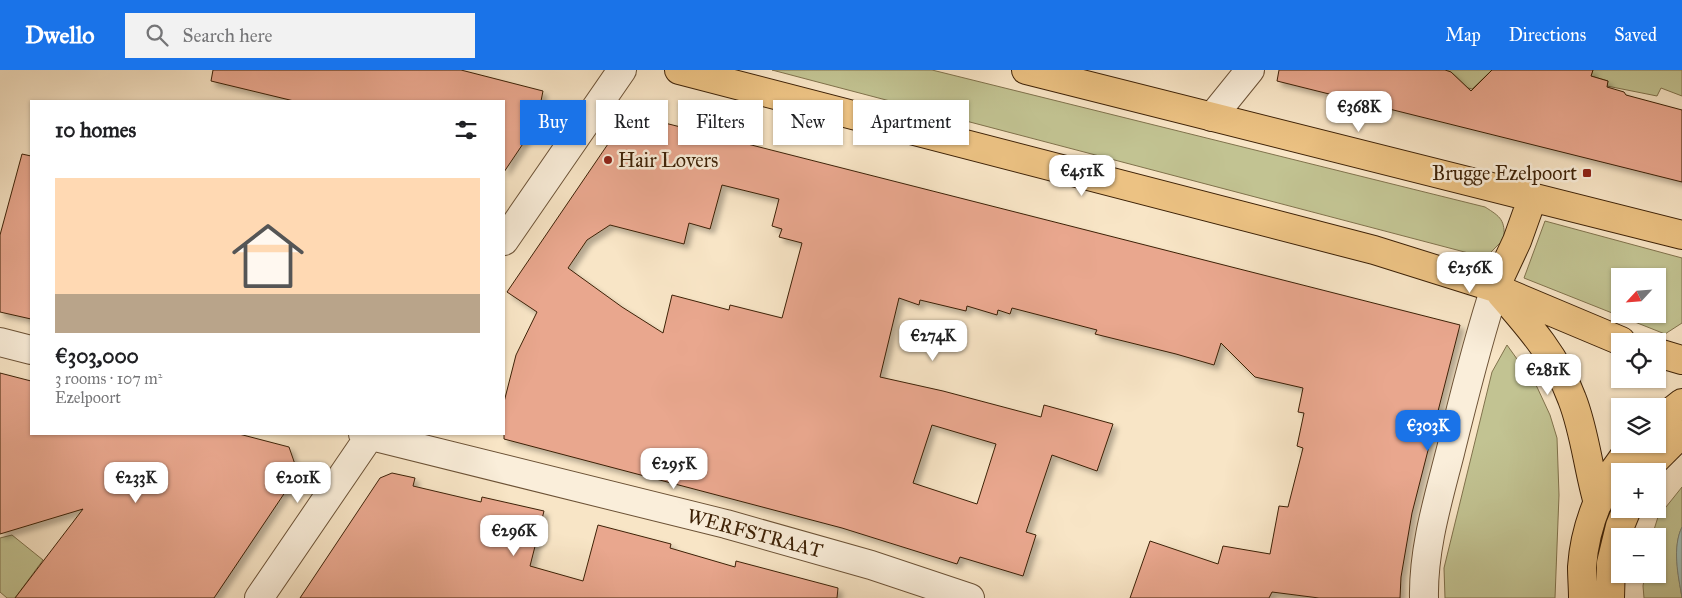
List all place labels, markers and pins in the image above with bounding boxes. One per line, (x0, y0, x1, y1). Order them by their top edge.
pin: €368K (1324, 90, 1394, 133)
place label: Hair Lovers (618, 148, 718, 172)
marker: Hair Lovers (602, 154, 614, 166)
pin: €451K (1047, 154, 1117, 197)
place label: Brugge Ezelpoort (1432, 161, 1577, 186)
marker: Brugge Ezelpoort (1581, 167, 1593, 179)
pin: €256K (1435, 252, 1505, 294)
pin: €274K (898, 320, 968, 362)
pin: €281K (1513, 354, 1583, 396)
pin: €303K (1393, 410, 1463, 452)
pin: €295K (639, 448, 709, 490)
pin: €233K (101, 462, 171, 504)
pin: €201K (263, 462, 333, 504)
pin: €296K (479, 514, 549, 557)

